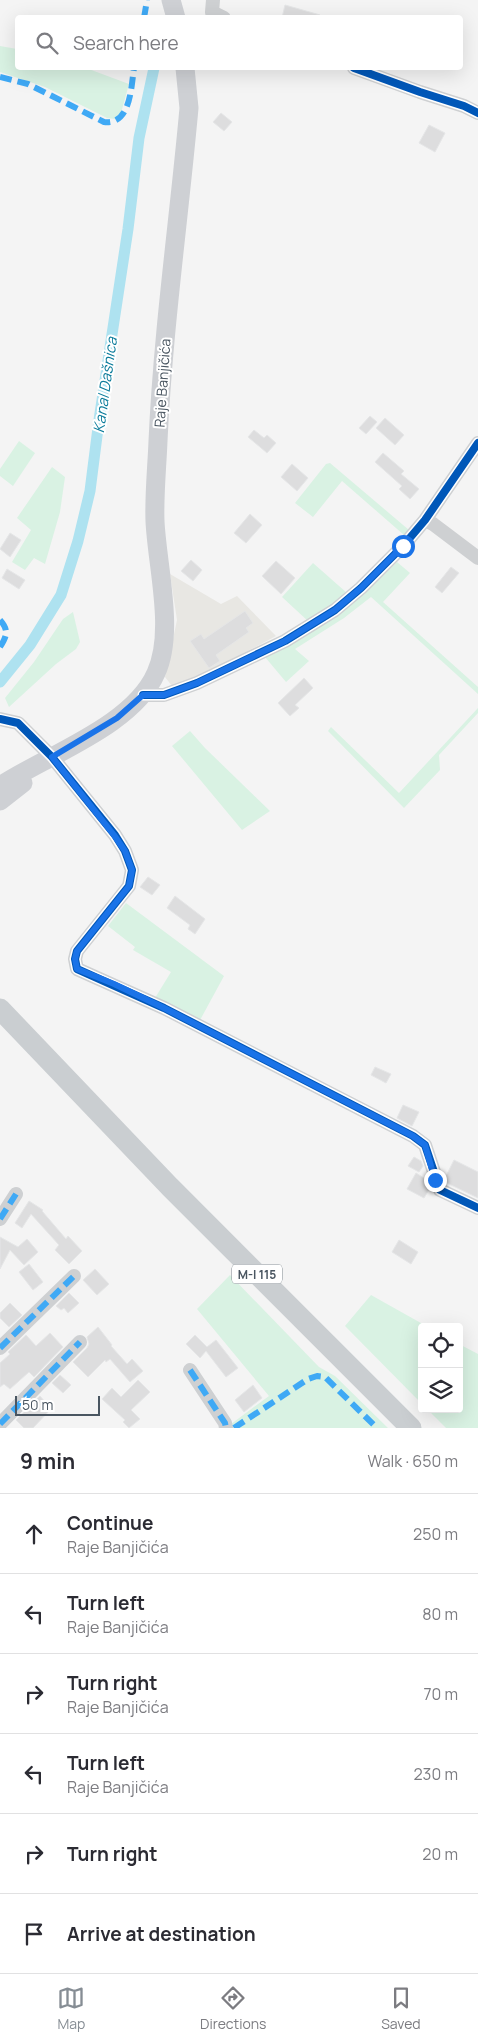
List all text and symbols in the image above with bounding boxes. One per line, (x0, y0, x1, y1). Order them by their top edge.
search box (15, 15, 463, 70)
icon: search (33, 29, 61, 57)
text: Search here (73, 30, 179, 56)
water label: Kanal Dašnica (88, 335, 122, 434)
street label: Raje Banjičića (149, 338, 175, 428)
route start (392, 535, 415, 558)
route end (424, 1169, 447, 1192)
road number: M-I 115 (232, 1264, 282, 1284)
map controls (418, 1323, 463, 1413)
button: locate (418, 1323, 463, 1368)
button: layers (418, 1368, 463, 1413)
scale bar (15, 1393, 100, 1416)
text: 50 m (22, 1395, 53, 1414)
text: 9 min (20, 1447, 75, 1475)
text: Walk · 650 m (367, 1450, 458, 1472)
text: Continue (67, 1510, 153, 1536)
icon: ahead (20, 1520, 48, 1548)
text: 250 m (413, 1523, 458, 1545)
text: Raje Banjičića (67, 1536, 169, 1558)
text: Turn left (67, 1590, 145, 1616)
icon: left (20, 1600, 48, 1628)
text: 80 m (422, 1603, 458, 1625)
text: Raje Banjičića (67, 1616, 169, 1638)
text: Turn right (67, 1670, 157, 1696)
icon: right (20, 1680, 48, 1708)
text: 70 m (423, 1683, 458, 1705)
text: Raje Banjičića (67, 1696, 169, 1718)
text: Turn left (67, 1750, 145, 1776)
icon: left (20, 1760, 48, 1788)
text: 230 m (414, 1763, 458, 1785)
text: Raje Banjičića (67, 1776, 169, 1798)
icon: right (20, 1840, 48, 1868)
text: Turn right (67, 1841, 157, 1867)
text: 20 m (422, 1843, 458, 1865)
icon: arrive (20, 1920, 48, 1948)
text: Arrive at destination (67, 1921, 256, 1947)
tab: Map (57, 1984, 85, 2033)
tab: Directions (200, 1984, 266, 2033)
tab: Saved (381, 1984, 421, 2033)

